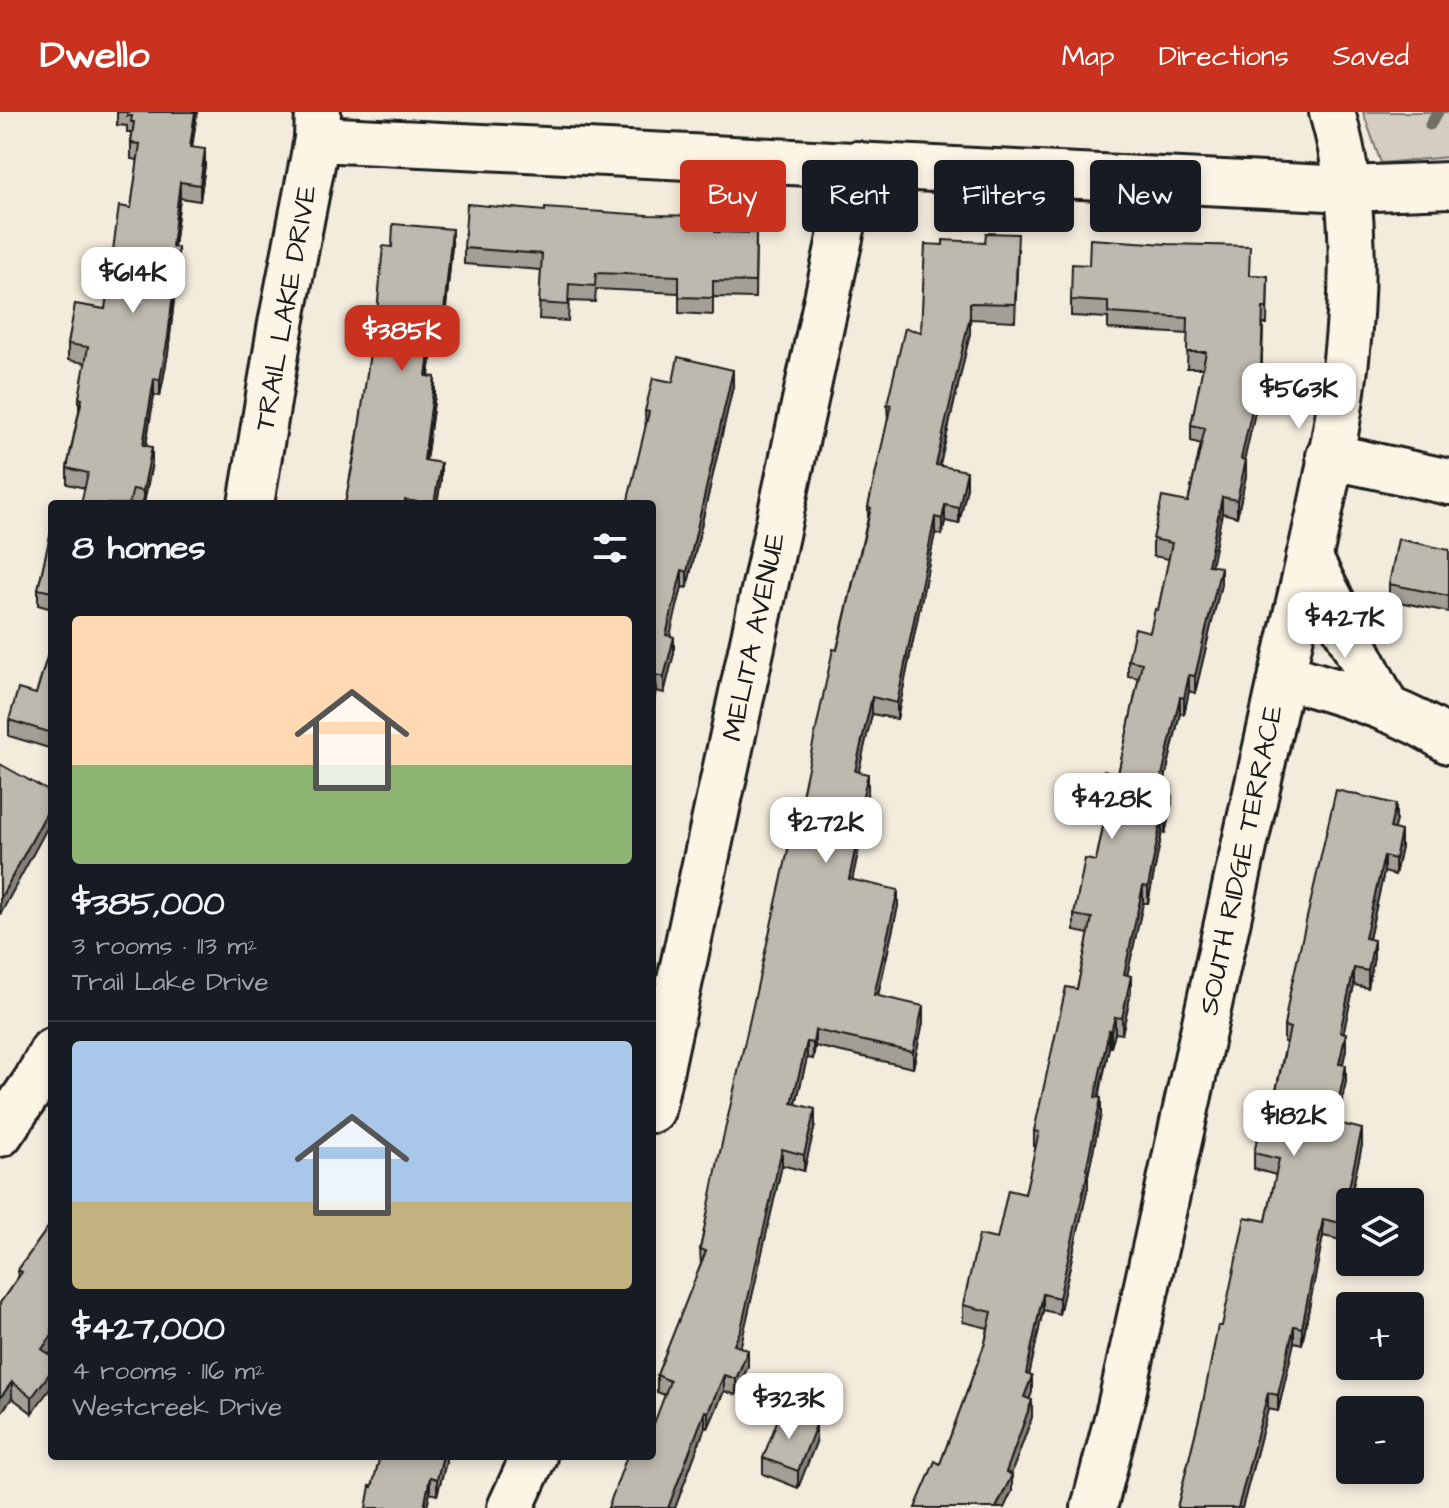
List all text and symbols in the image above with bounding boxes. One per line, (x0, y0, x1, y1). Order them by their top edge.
text: Dwello (40, 30, 149, 82)
text: Map (1062, 37, 1115, 76)
text: Directions (1159, 37, 1289, 76)
text: Saved (1333, 37, 1409, 76)
chip: Buy (680, 160, 786, 232)
chip: Rent (802, 160, 918, 232)
chip: Filters (934, 160, 1074, 232)
chip: New (1090, 160, 1201, 232)
street label: TRAIL LAKE DRIVE (245, 182, 327, 434)
pin: $614K (77, 247, 189, 315)
text: $614K (99, 255, 167, 291)
pin: $385K (346, 305, 458, 373)
text: $385K (363, 313, 441, 349)
pin: $563K (1243, 363, 1355, 431)
text: $563K (1260, 371, 1338, 407)
text: 8 homes (72, 524, 206, 572)
icon: filters (588, 526, 632, 570)
street label: MELITA AVENUE (713, 529, 795, 745)
pin: $427K (1289, 592, 1401, 660)
text: $427K (1306, 600, 1384, 636)
icon: home (280, 668, 424, 812)
street label: SOUTH RIDGE TERRACE (1189, 701, 1293, 1019)
pin: $428K (1056, 773, 1168, 841)
text: $428K (1072, 781, 1152, 817)
pin: $272K (770, 797, 882, 865)
text: $272K (788, 805, 864, 841)
text: $385,000 (72, 880, 225, 928)
text: 3 rooms · 113 m² (72, 928, 257, 964)
text: Trail Lake Drive (72, 964, 269, 1000)
pin: $182K (1238, 1090, 1350, 1158)
icon: home (280, 1093, 424, 1237)
text: $182K (1261, 1098, 1327, 1134)
map controls (1336, 1188, 1424, 1484)
button: layers (1336, 1188, 1424, 1276)
button: + (1336, 1292, 1424, 1380)
text: $427,000 (72, 1305, 225, 1353)
text: 4 rooms · 116 m² (72, 1353, 265, 1389)
pin: $323K (733, 1373, 845, 1441)
text: $323K (753, 1381, 825, 1417)
text: Westcreek Drive (72, 1389, 282, 1425)
button: − (1336, 1396, 1424, 1484)

